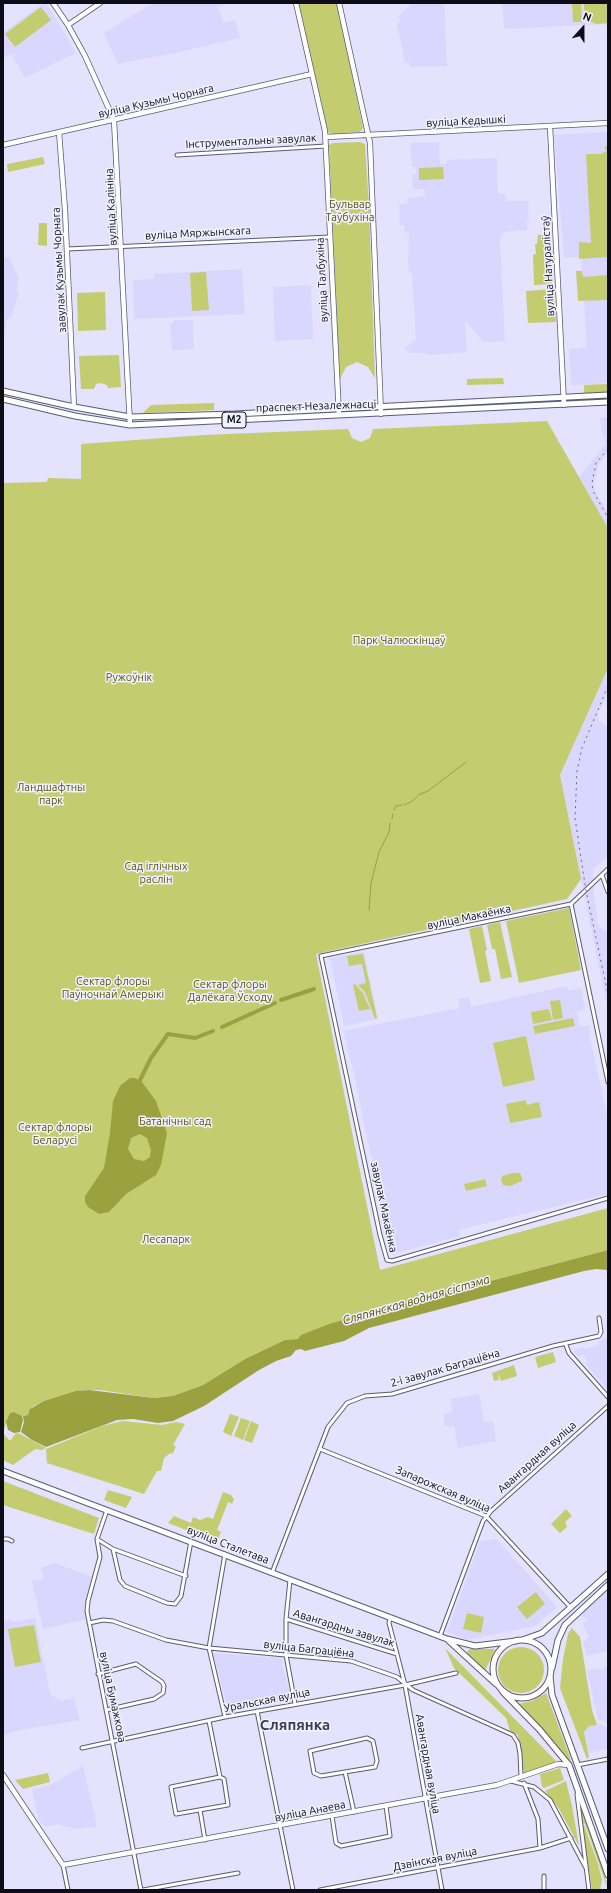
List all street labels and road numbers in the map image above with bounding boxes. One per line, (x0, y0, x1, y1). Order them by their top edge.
street label: вуліца Кузьмы Чорнага (97, 81, 215, 121)
street label: вуліца Кедышкі (426, 112, 506, 130)
street label: Інструментальны завулак (185, 131, 317, 151)
street label: вуліца Калініна (102, 168, 120, 246)
street label: завулак Кузьмы Чорнага (49, 207, 69, 333)
street label: вуліца Натуралістаў (539, 215, 557, 317)
street label: вуліца Мяржынскага (145, 224, 251, 242)
street label: вуліца Талбухіна (313, 237, 331, 323)
street label: праспект Незалежнасці (256, 397, 376, 415)
road number: М2 (222, 412, 246, 428)
street label: вуліца Макаёнка (426, 902, 512, 932)
street label: завулак Макаёнка (368, 1160, 400, 1254)
street label: 2-і завулак Баграціёна (389, 1346, 501, 1390)
street label: Авангардная вуліца (495, 1418, 579, 1496)
street label: Запарожская вуліца (394, 1463, 492, 1515)
street label: вуліца Сталетава (185, 1523, 271, 1567)
street label: Авангардны завулак (292, 1606, 396, 1650)
street label: вуліца Баграціёна (263, 1638, 355, 1660)
street label: вуліца Бумажкова (97, 1650, 129, 1744)
street label: Уральская вуліца (223, 1685, 311, 1715)
street label: Авангардная вуліца (413, 1713, 443, 1815)
street label: вуліца Анаева (273, 1798, 347, 1824)
street label: Дзвінская вуліца (392, 1844, 478, 1874)

